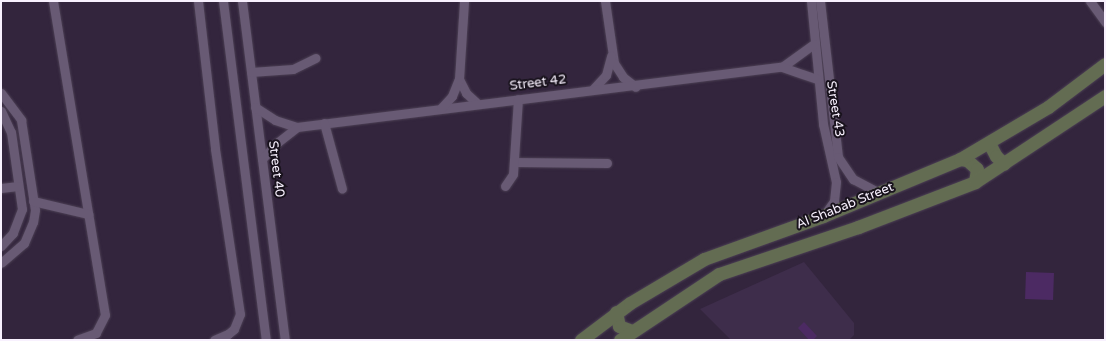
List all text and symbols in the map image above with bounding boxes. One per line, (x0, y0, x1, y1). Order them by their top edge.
street label: Street 42 (509, 72, 567, 94)
street label: Street 43 (823, 80, 847, 138)
street label: Street 40 (265, 140, 287, 198)
street label: Al Shabab Street (794, 179, 896, 233)

